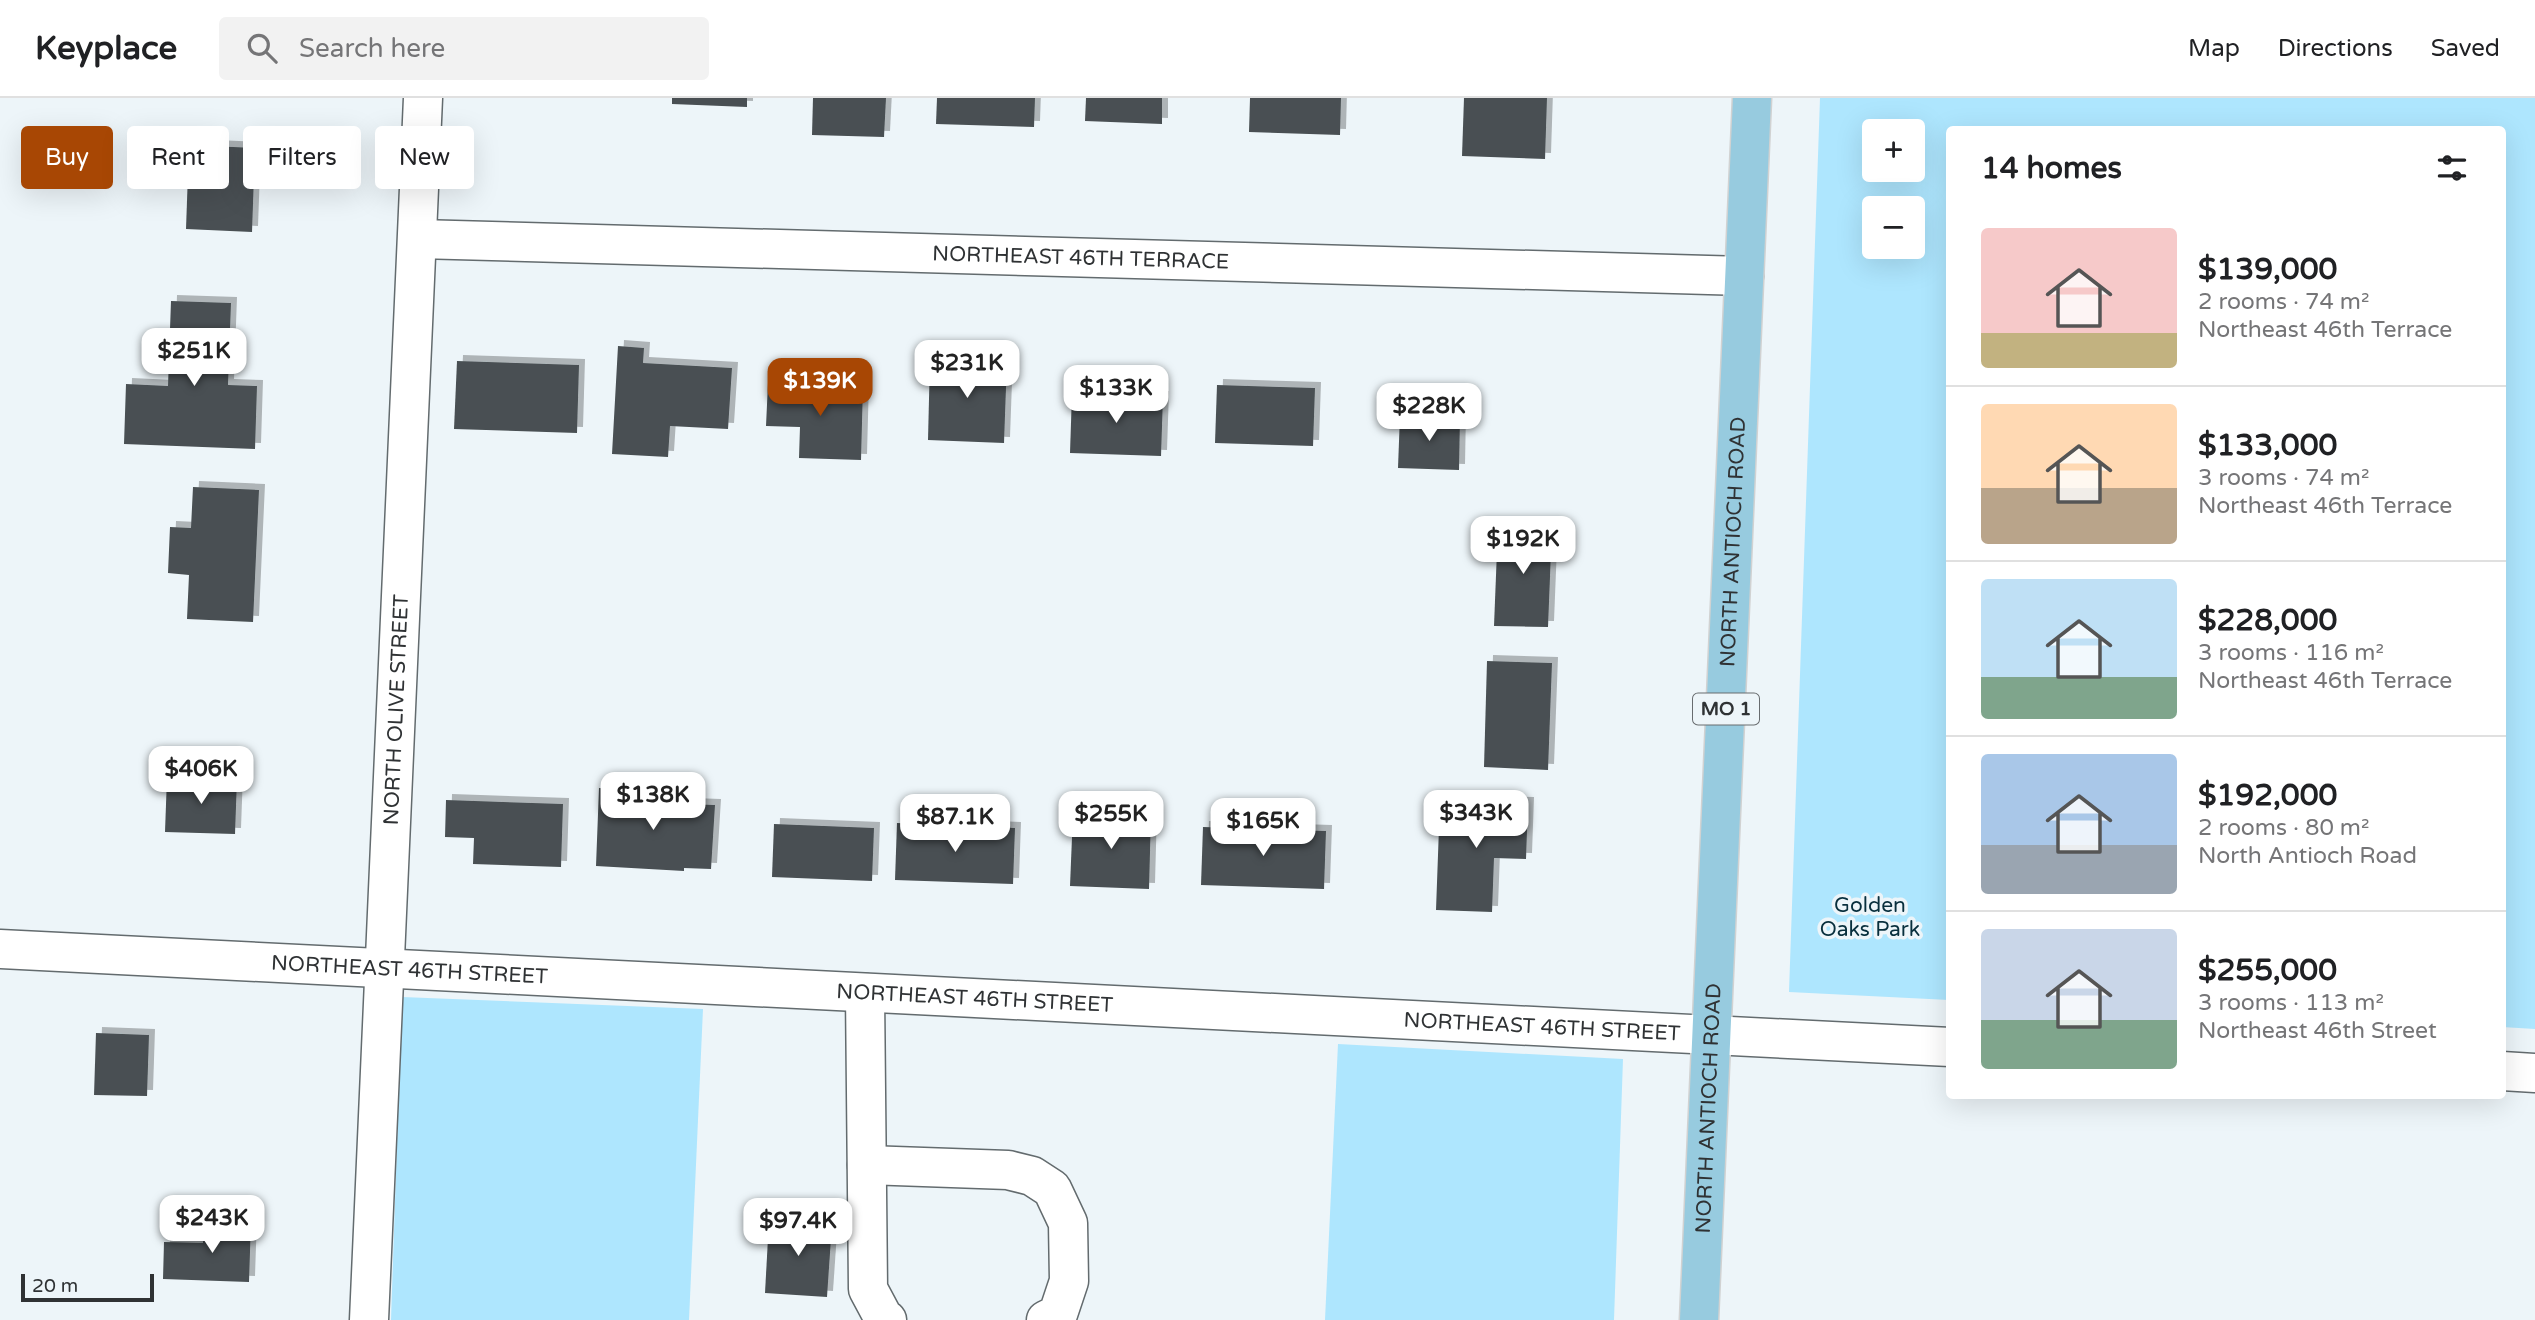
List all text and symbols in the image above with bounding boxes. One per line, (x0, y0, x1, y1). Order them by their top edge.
search box (219, 17, 709, 80)
text: Keyplace (35, 29, 177, 68)
icon: search (243, 29, 281, 67)
text: Search here (299, 33, 445, 64)
text: Map (2188, 34, 2240, 63)
text: Directions (2278, 34, 2393, 63)
text: Saved (2431, 34, 2500, 63)
map controls (1862, 119, 1925, 259)
button: + (1862, 119, 1925, 182)
chip: Buy (21, 126, 113, 189)
chip: Rent (127, 126, 229, 189)
chip: Filters (243, 126, 361, 189)
chip: New (375, 126, 474, 189)
icon: filters (2433, 149, 2471, 187)
text: 14 homes (1981, 150, 2122, 187)
button: − (1862, 196, 1925, 259)
street label: NORTHEAST 46TH TERRACE (932, 241, 1230, 274)
text: $139,000 (2198, 251, 2337, 288)
icon: home (2037, 256, 2121, 340)
text: 2 rooms · 74 m² (2198, 288, 2369, 316)
text: Northeast 46th Terrace (2198, 316, 2452, 344)
pin: $251K (145, 328, 243, 388)
text: $251K (158, 337, 230, 365)
pin: $231K (918, 341, 1016, 400)
text: $231K (931, 349, 1003, 377)
pin: $139K (771, 358, 869, 418)
pin: $133K (1067, 366, 1165, 425)
text: $139K (784, 367, 856, 395)
text: $133K (1080, 374, 1152, 402)
pin: $228K (1380, 384, 1478, 443)
text: $228K (1393, 392, 1465, 420)
street label: NORTH ANTIOCH ROAD (1715, 416, 1751, 667)
text: $133,000 (2198, 427, 2337, 464)
icon: home (2037, 432, 2121, 516)
text: 3 rooms · 74 m² (2198, 464, 2369, 492)
text: Northeast 46th Terrace (2198, 492, 2452, 520)
pin: $192K (1474, 517, 1572, 576)
text: $192K (1487, 525, 1559, 553)
street label: NORTH OLIVE STREET (378, 593, 414, 826)
text: $228,000 (2198, 602, 2337, 639)
icon: home (2037, 607, 2121, 691)
text: 3 rooms · 116 m² (2198, 639, 2384, 667)
text: Northeast 46th Terrace (2198, 667, 2452, 695)
road number: MO 1 (1693, 694, 1759, 724)
pin: $406K (152, 746, 250, 806)
text: $406K (165, 755, 237, 783)
pin: $138K (604, 772, 702, 832)
text: $192,000 (2198, 777, 2337, 814)
text: $138K (617, 781, 689, 809)
icon: home (2037, 782, 2121, 866)
pin: $343K (1427, 790, 1525, 850)
pin: $255K (1062, 792, 1160, 851)
pin: $87.1K (898, 794, 1012, 854)
pin: $165K (1214, 798, 1312, 858)
text: $343K (1440, 799, 1512, 827)
text: $255K (1075, 800, 1147, 828)
text: $87.1K (916, 803, 994, 831)
text: $165K (1227, 807, 1299, 835)
text: 2 rooms · 80 m² (2198, 814, 2369, 842)
text: North Antioch Road (2198, 842, 2417, 870)
park label: Golden Oaks Park (1820, 893, 1920, 942)
street label: NORTHEAST 46TH STREET (270, 950, 549, 989)
text: $255,000 (2198, 952, 2337, 989)
icon: home (2037, 957, 2121, 1041)
street label: NORTHEAST 46TH STREET (836, 979, 1114, 1017)
street label: NORTH ANTIOCH ROAD (1690, 983, 1726, 1234)
text: 3 rooms · 113 m² (2198, 989, 2384, 1017)
street label: NORTHEAST 46TH STREET (1403, 1007, 1681, 1046)
text: Northeast 46th Street (2198, 1017, 2437, 1045)
pin: $243K (163, 1196, 261, 1255)
pin: $97.4K (741, 1198, 855, 1258)
text: $243K (176, 1204, 248, 1232)
text: $97.4K (759, 1207, 837, 1235)
scale bar (21, 1271, 154, 1303)
text: 20 m (32, 1275, 78, 1297)

